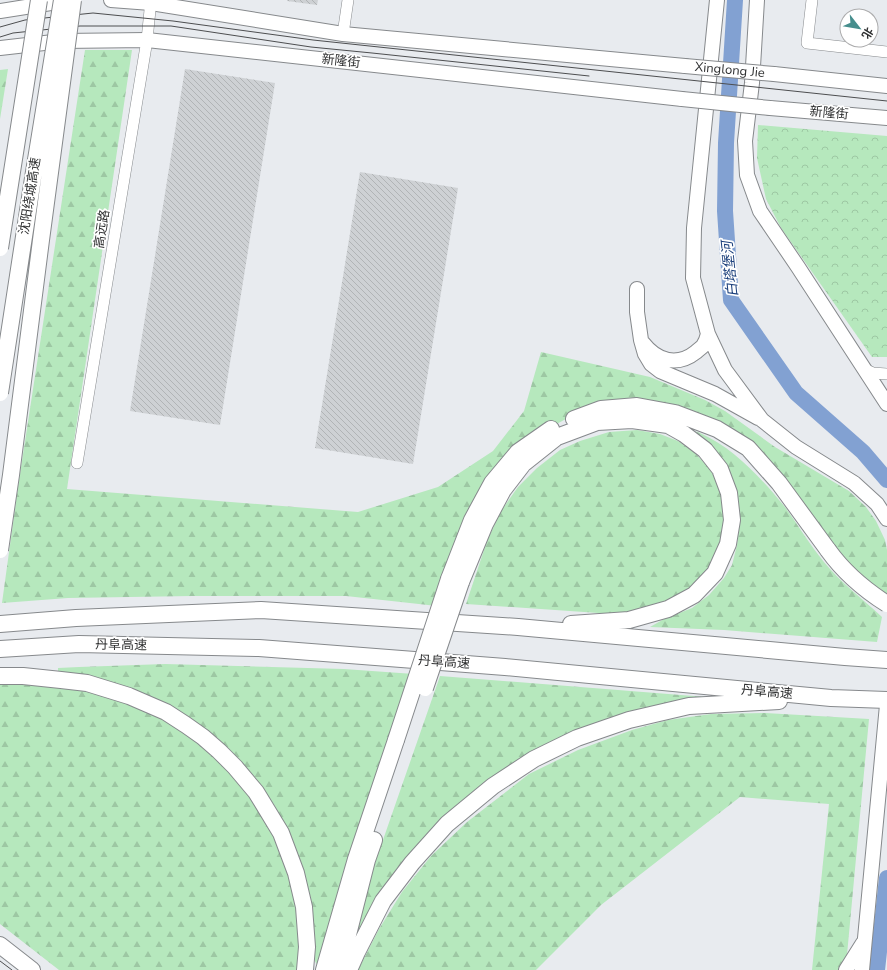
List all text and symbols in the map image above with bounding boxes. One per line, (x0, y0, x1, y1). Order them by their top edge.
north arrow (839, 8, 879, 48)
text: 北 (858, 24, 876, 41)
street label: 新隆街 (321, 50, 361, 72)
street label: Xinglong Jie (694, 58, 766, 82)
street label: 新隆街 (809, 102, 849, 124)
street label: 沈阳绕城高速 (15, 156, 45, 236)
street label: 高远路 (90, 208, 114, 250)
water label: 白塔堡河 (717, 237, 742, 298)
street label: 丹阜高速 (95, 636, 147, 654)
street label: 丹阜高速 (417, 651, 471, 673)
street label: 丹阜高速 (740, 681, 794, 703)

